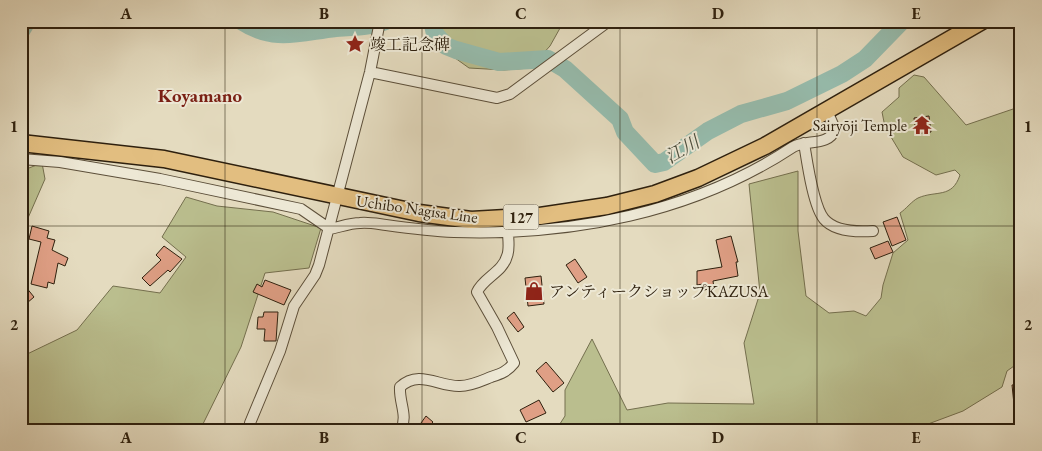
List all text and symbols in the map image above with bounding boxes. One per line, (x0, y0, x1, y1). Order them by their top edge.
text: A (119, 3, 132, 24)
text: B (319, 3, 329, 24)
text: C (515, 3, 527, 24)
text: D (712, 3, 724, 24)
text: E (911, 3, 921, 24)
place icon: 竣工記念碑 (344, 33, 366, 55)
place label: 竣工記念碑 (370, 34, 450, 55)
district label: Koyamano (158, 83, 243, 108)
temple icon: Sairyōji Temple (911, 114, 933, 136)
place label: Sairyōji Temple (813, 115, 907, 136)
text: 1 (10, 116, 18, 137)
text: 1 (1024, 116, 1032, 137)
water label: 江川 (661, 129, 705, 168)
street label: Uchibo Nagisa Line (355, 190, 479, 228)
road number: 127 (504, 204, 538, 230)
shop icon: アンティークショップKAZUSA (523, 280, 545, 302)
place label: アンティークショップKAZUSA (549, 281, 770, 302)
text: 2 (10, 314, 19, 335)
text: 2 (1024, 314, 1033, 335)
text: A (119, 427, 132, 448)
text: B (319, 427, 329, 448)
text: C (515, 427, 527, 448)
text: D (712, 427, 724, 448)
text: E (911, 427, 921, 448)

